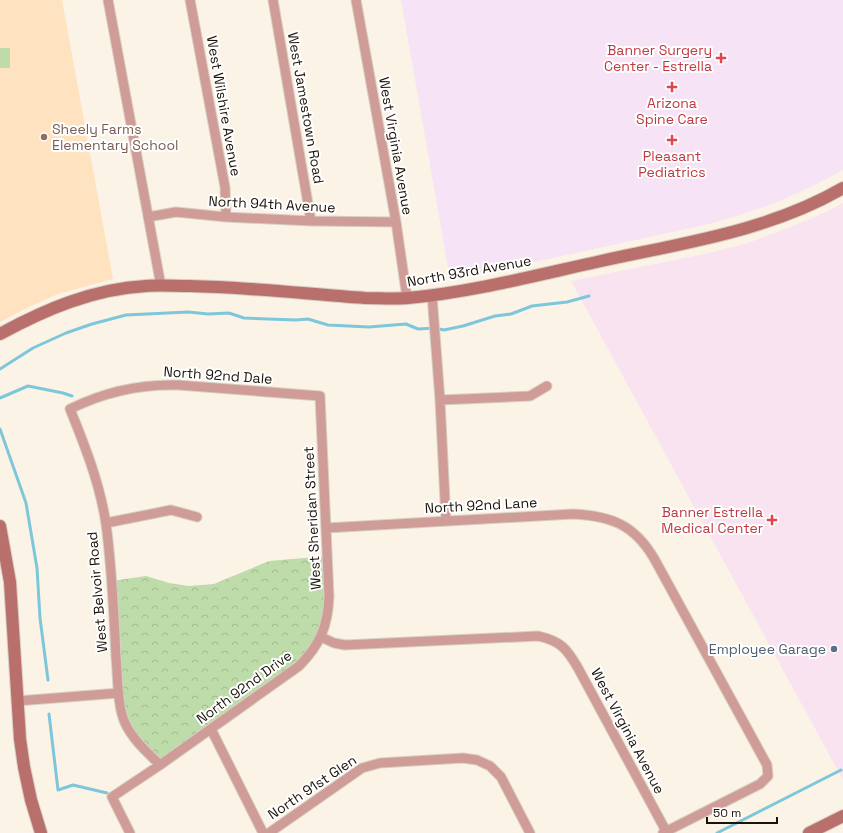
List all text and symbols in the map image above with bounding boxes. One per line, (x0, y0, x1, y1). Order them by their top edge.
street label: West Jamestown Road (284, 31, 328, 185)
street label: West Wilshire Avenue (203, 34, 245, 178)
place label: Banner Surgery Center - Estrella (604, 41, 712, 75)
marker: Banner Surgery Center - Estrella (715, 52, 727, 64)
street label: West Virginia Avenue (375, 76, 417, 216)
marker: Arizona Spine Care (666, 81, 678, 93)
place label: Arizona Spine Care (636, 94, 708, 128)
place label: Sheely Farms Elementary School (52, 120, 178, 154)
marker: Sheely Farms Elementary School (39, 132, 49, 142)
marker: Pleasant Pediatrics (666, 134, 678, 146)
place label: Pleasant Pediatrics (638, 147, 706, 181)
street label: North 94th Avenue (208, 192, 336, 216)
street label: North 93rd Avenue (406, 251, 532, 291)
street label: North 92nd Dale (163, 362, 273, 388)
street label: West Sheridan Street (299, 446, 325, 590)
street label: North 92nd Lane (424, 493, 538, 517)
place label: Banner Estrella Medical Center (661, 503, 763, 537)
marker: Banner Estrella Medical Center (766, 514, 778, 526)
street label: West Belvoir Road (83, 531, 111, 653)
place label: Employee Garage (709, 640, 826, 658)
marker: Employee Garage (829, 644, 839, 654)
street label: North 92nd Drive (193, 646, 295, 728)
street label: West Virginia Avenue (587, 665, 669, 797)
street label: North 91st Glen (264, 751, 360, 823)
scale bar (707, 799, 777, 825)
text: 50 m (713, 805, 741, 821)

